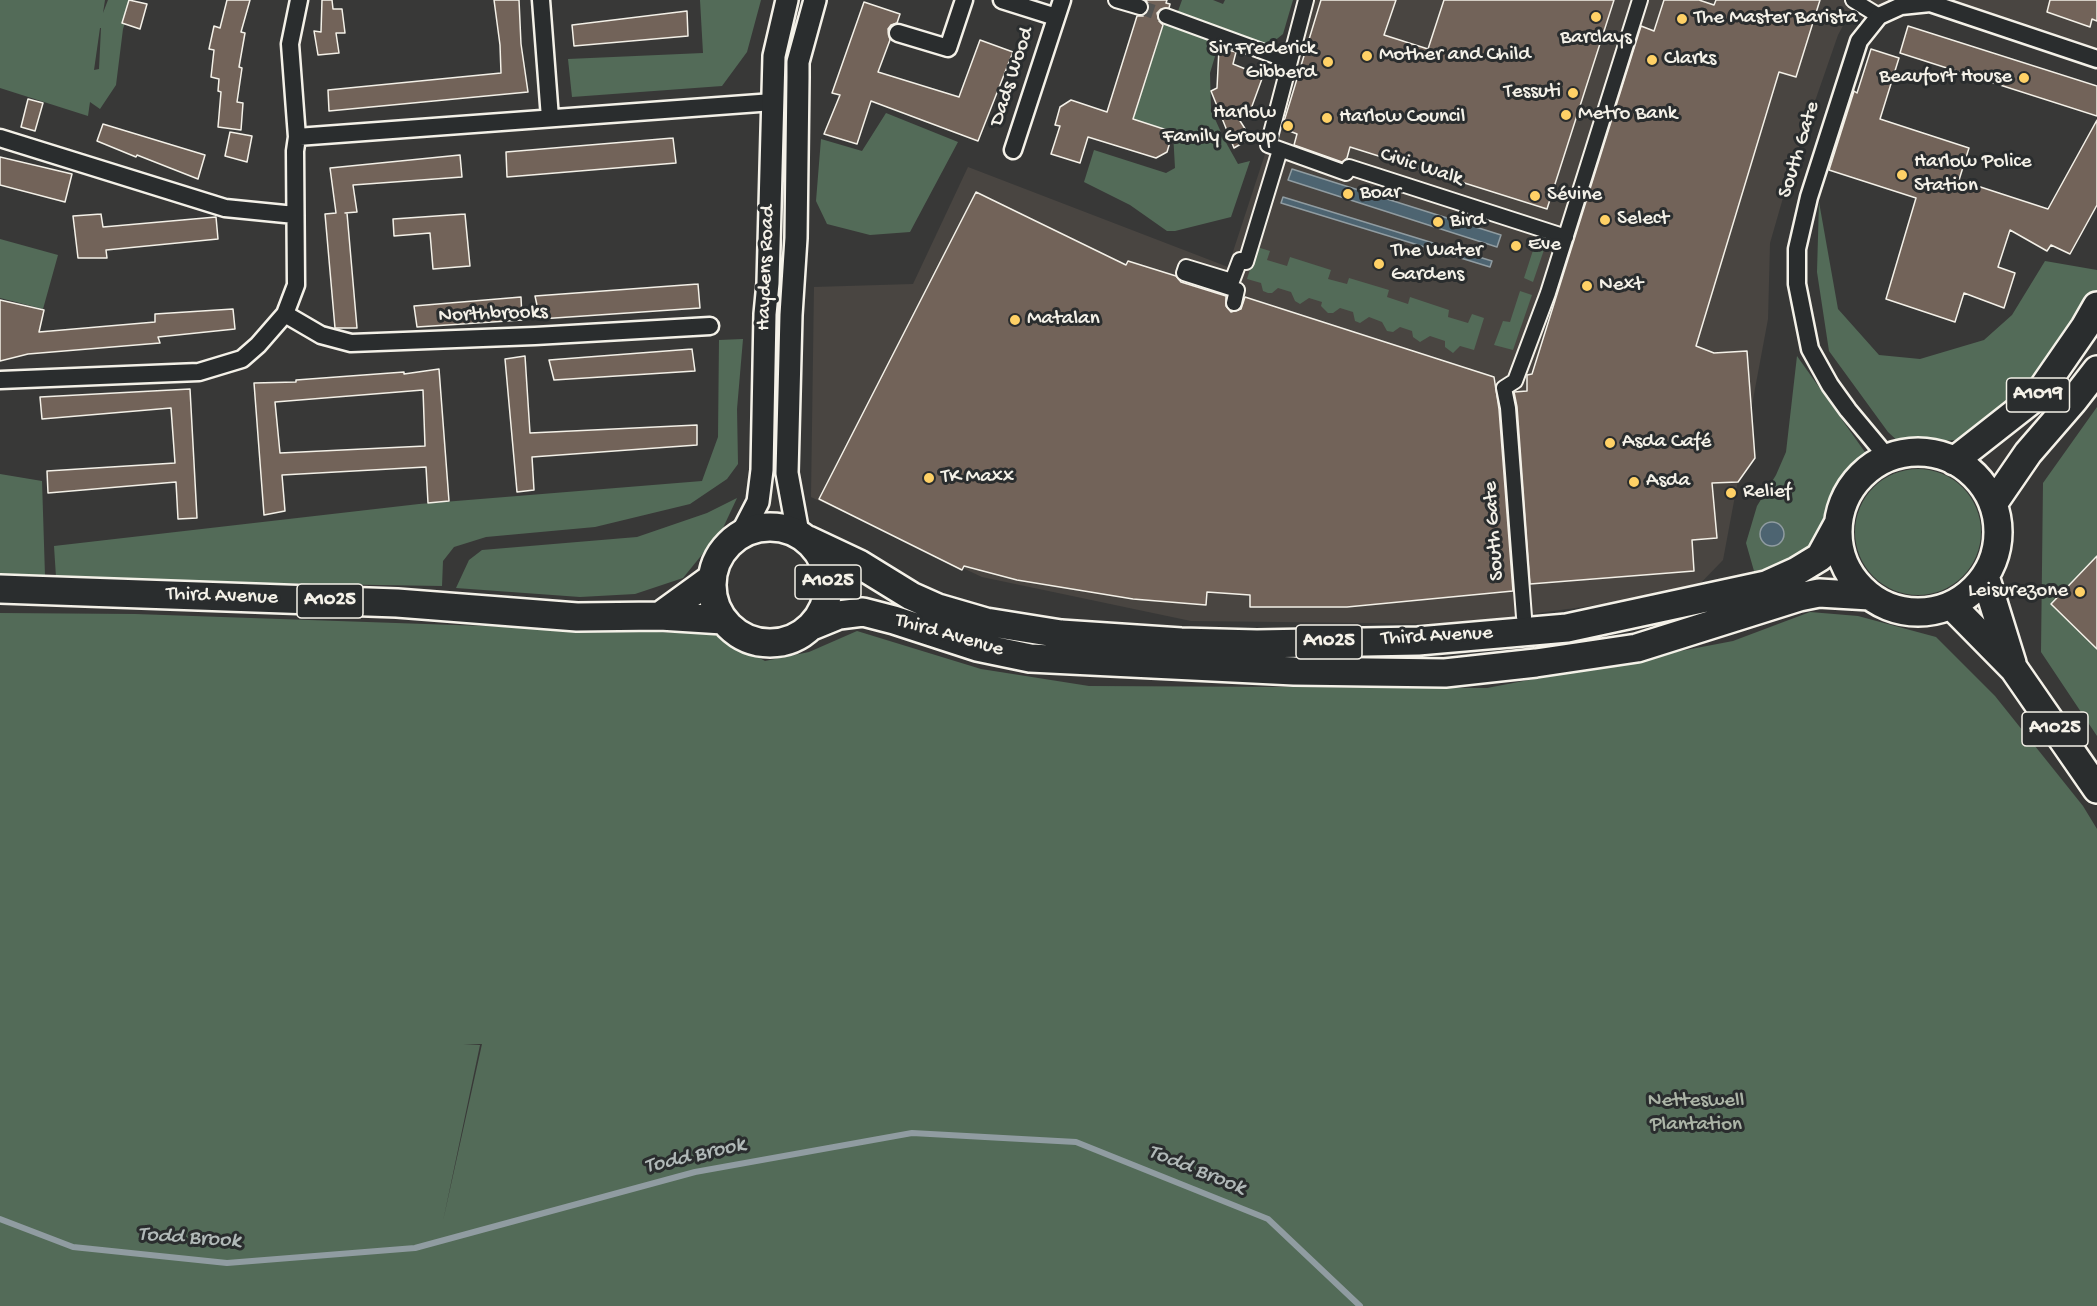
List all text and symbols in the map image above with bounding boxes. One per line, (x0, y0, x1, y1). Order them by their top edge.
place label: The Master Barista (1694, 6, 1857, 32)
marker: Barclays (1589, 10, 1603, 24)
marker: The Master Barista (1675, 12, 1689, 26)
street label: Dads Wood (985, 24, 1041, 130)
place label: Barclays (1560, 26, 1632, 52)
place label: Sir Frederick Gibberd (1209, 37, 1316, 87)
place label: Mother and Child (1379, 43, 1531, 69)
place label: Clarks (1664, 47, 1716, 73)
marker: Mother and Child (1360, 49, 1374, 63)
marker: Clarks (1645, 53, 1659, 67)
marker: Sir Frederick Gibberd (1321, 55, 1335, 69)
place label: Beaufort House (1879, 65, 2012, 91)
marker: Beaufort House (2017, 71, 2031, 85)
place label: Tessuti (1504, 80, 1561, 106)
marker: Tessuti (1566, 86, 1580, 100)
street label: South Gate (1773, 99, 1827, 201)
place label: Harlow Family Group (1162, 101, 1276, 151)
place label: Metro Bank (1578, 102, 1677, 128)
place label: Harlow Council (1339, 105, 1465, 131)
marker: Metro Bank (1559, 108, 1573, 122)
marker: Harlow Council (1320, 111, 1334, 125)
marker: Harlow Family Group (1281, 119, 1295, 133)
street label: Civic Walk (1377, 143, 1465, 193)
place label: Harlow Police Station (1914, 150, 2031, 200)
marker: Harlow Police Station (1895, 168, 1909, 182)
place label: Boar (1360, 181, 1401, 207)
place label: Sévine (1547, 183, 1602, 209)
marker: Boar (1341, 187, 1355, 201)
marker: Sévine (1528, 189, 1542, 203)
street label: Haydens Road (752, 205, 782, 331)
place label: Select (1617, 207, 1669, 233)
place label: Bird (1450, 209, 1485, 235)
marker: Select (1598, 213, 1612, 227)
marker: Bird (1431, 215, 1445, 229)
place label: Eve (1528, 233, 1561, 259)
place label: The Water Gardens (1391, 239, 1483, 289)
marker: Eve (1509, 239, 1523, 253)
marker: The Water Gardens (1372, 257, 1386, 271)
place label: Next (1599, 273, 1643, 299)
marker: Next (1580, 279, 1594, 293)
street label: Northbrooks (438, 301, 548, 329)
place label: Matalan (1027, 307, 1100, 333)
marker: Matalan (1008, 313, 1022, 327)
road number: A1019 (2006, 378, 2070, 412)
place label: Asda Café (1622, 430, 1711, 456)
marker: Asda Café (1603, 436, 1617, 450)
place label: TK Maxx (941, 465, 1014, 491)
place label: Asda (1646, 469, 1690, 495)
marker: TK Maxx (922, 471, 936, 485)
marker: Asda (1627, 475, 1641, 489)
street label: South Gate (1479, 480, 1511, 582)
place label: Relief (1743, 480, 1791, 506)
marker: Relief (1724, 486, 1738, 500)
road number: A1025 (795, 565, 861, 599)
place label: Leisurezone (1968, 579, 2068, 605)
street label: Third Avenue (166, 582, 278, 612)
road number: A1025 (297, 584, 363, 618)
marker: Leisurezone (2073, 585, 2087, 599)
street label: Third Avenue (892, 608, 1006, 664)
street label: Third Avenue (1381, 621, 1493, 653)
road number: A1025 (1296, 625, 1362, 659)
road number: A1025 (2022, 712, 2088, 746)
park label: Netteswell Plantation (1648, 1089, 1744, 1139)
water label: Todd Brook (642, 1133, 748, 1181)
water label: Todd Brook (1144, 1140, 1248, 1202)
water label: Todd Brook (137, 1222, 241, 1256)

